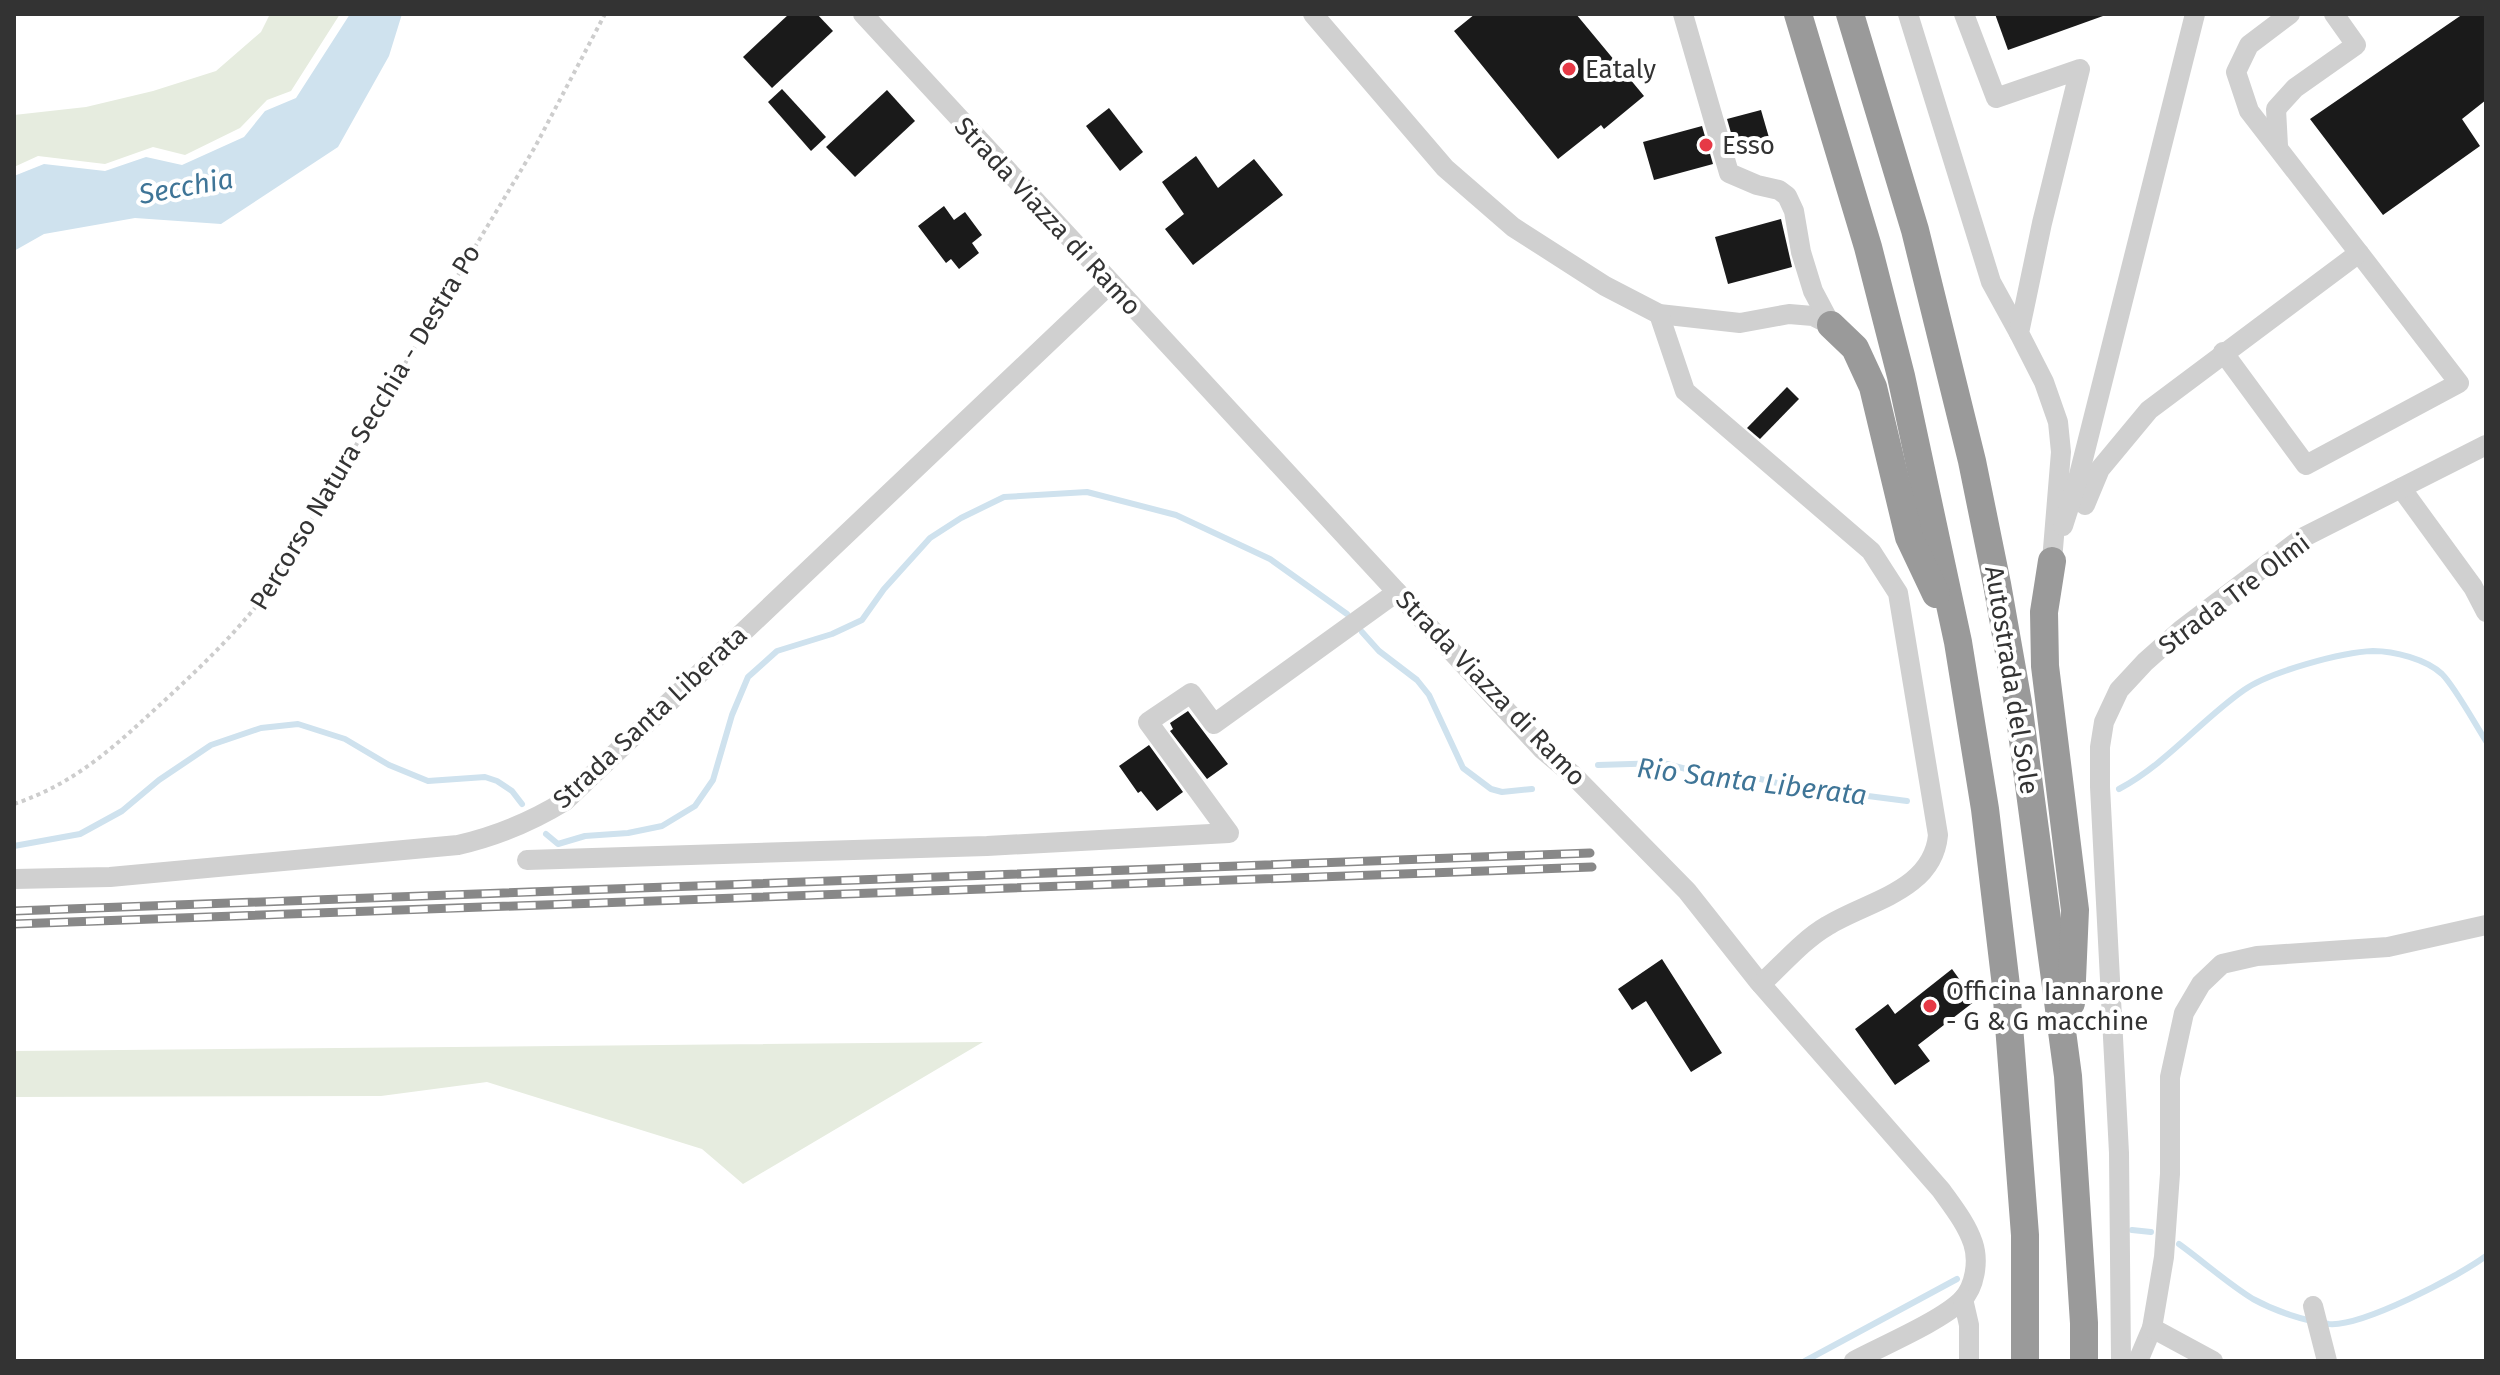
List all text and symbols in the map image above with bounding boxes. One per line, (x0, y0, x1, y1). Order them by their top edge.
place label: Eataly (1585, 54, 1656, 85)
marker: Eataly (1560, 60, 1578, 78)
street label: Strada Viazza di Ramo (948, 111, 1147, 322)
place label: Esso (1722, 130, 1775, 161)
marker: Esso (1697, 136, 1715, 154)
water label: Secchia (135, 162, 236, 211)
street label: Percorso Natura Secchia - Destra Po (244, 239, 487, 616)
street label: Strada Tre Olmi (2152, 527, 2316, 661)
street label: Autostrada del Sole (1978, 564, 2045, 797)
street label: Strada Viazza di Ramo (1389, 584, 1592, 792)
street label: Strada Santa Liberata (547, 620, 754, 815)
water label: Rio Santa Liberata (1635, 751, 1869, 812)
place label: Officina Iannarone - G & G macchine (1946, 976, 2164, 1037)
marker: Officina Iannarone - G & G macchine (1921, 997, 1939, 1015)

